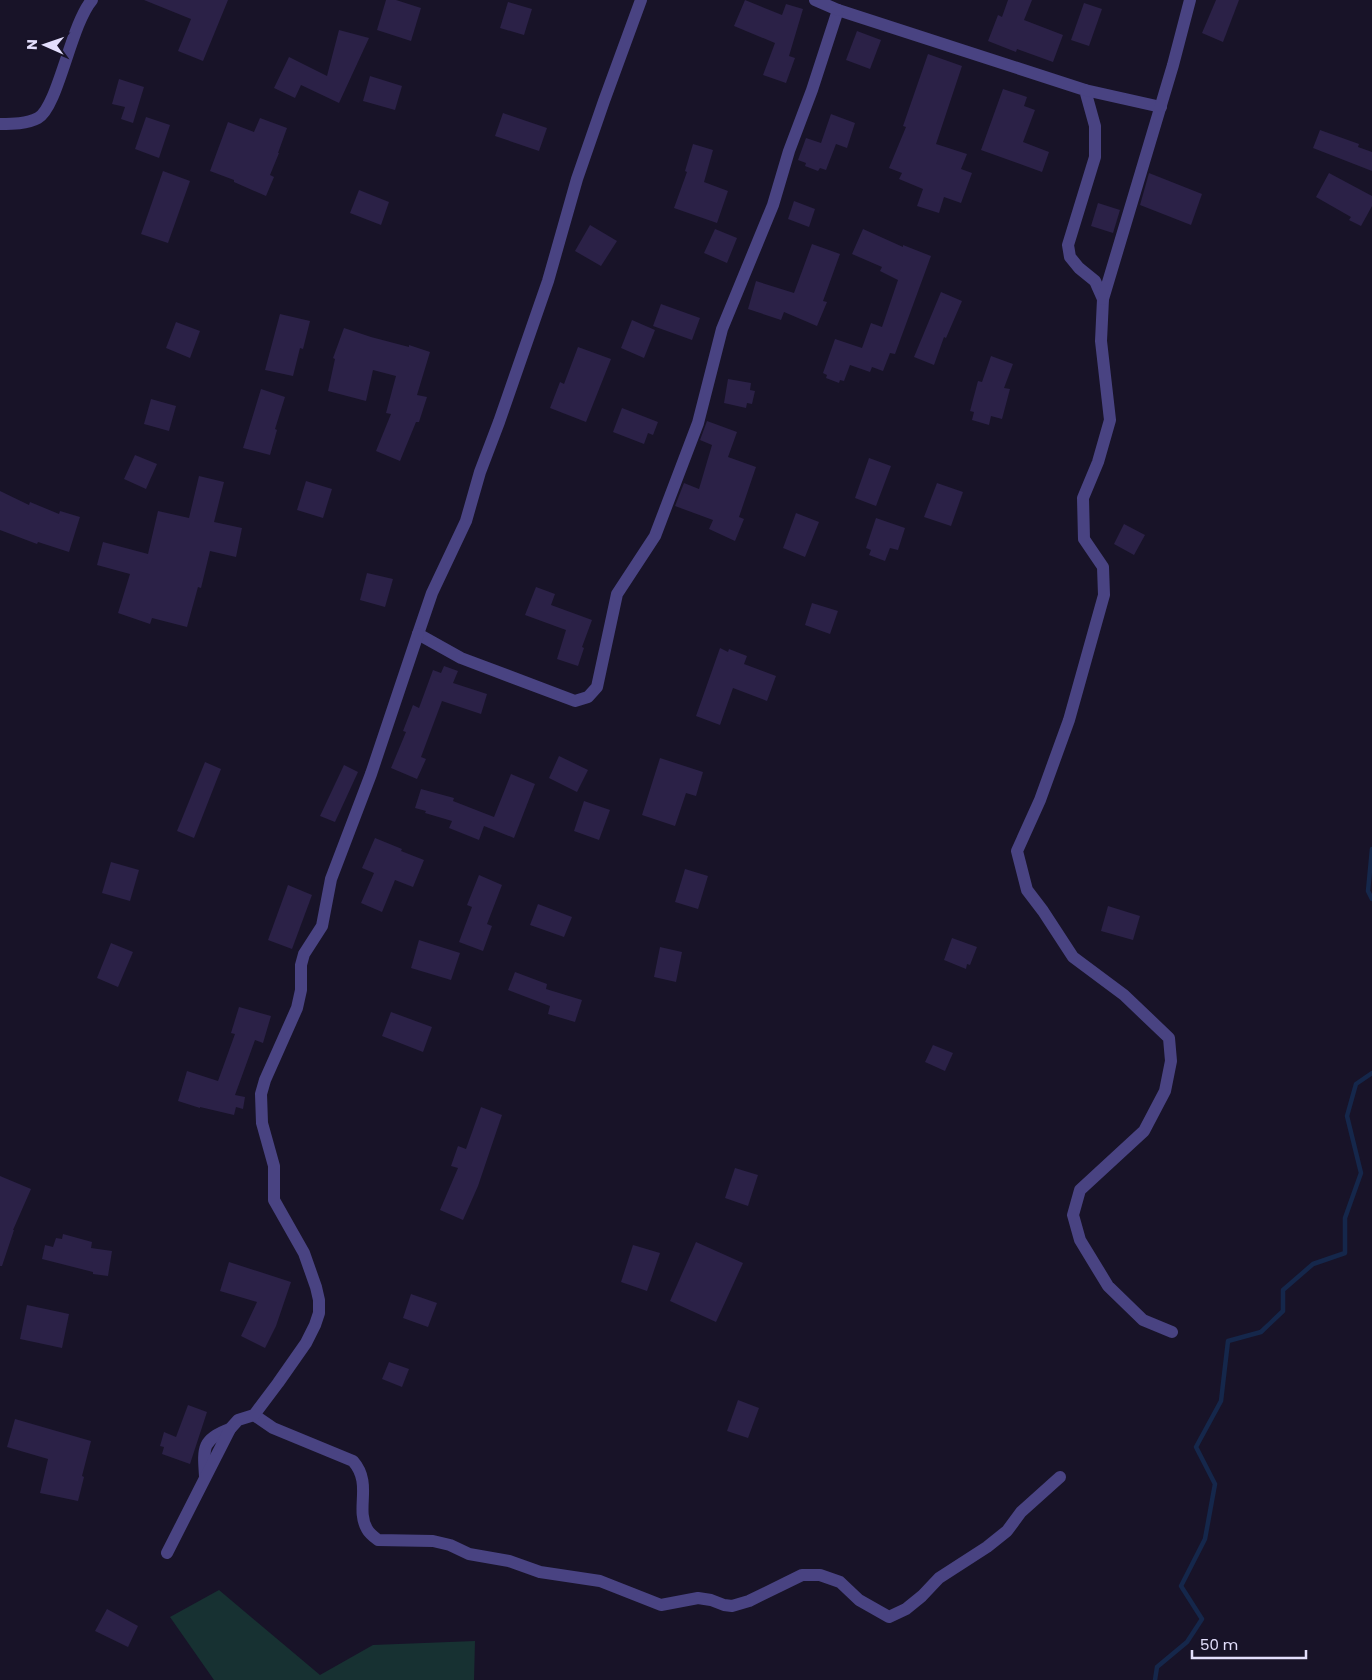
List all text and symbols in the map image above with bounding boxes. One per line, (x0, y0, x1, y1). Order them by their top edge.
north arrow (20, 20, 70, 70)
text: N (22, 39, 42, 50)
scale bar (1192, 1628, 1306, 1660)
text: 50 m (1200, 1634, 1238, 1655)

